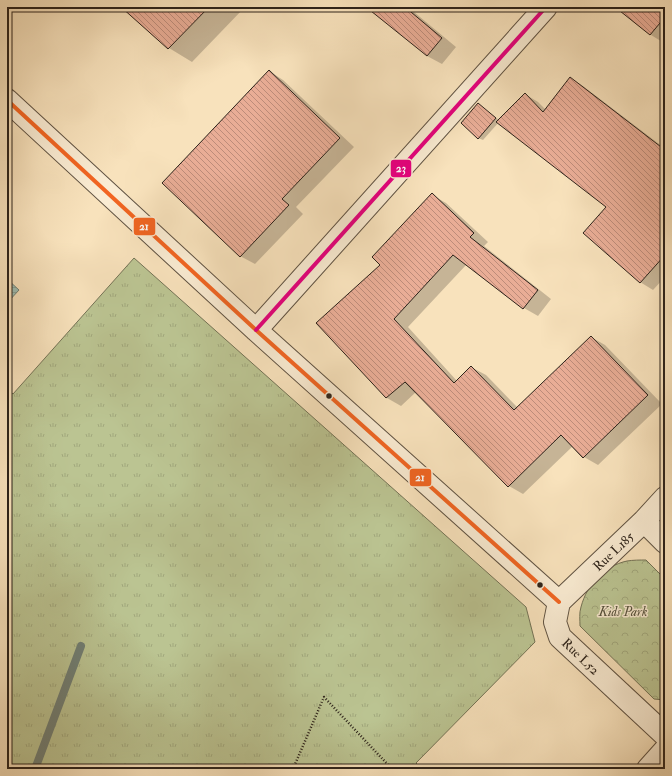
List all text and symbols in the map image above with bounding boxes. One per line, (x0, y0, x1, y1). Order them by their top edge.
line badge: 23 (390, 159, 412, 178)
text: 23 (396, 162, 406, 175)
line badge: 21 (133, 217, 156, 236)
text: 21 (139, 220, 149, 233)
unlabelled marker (324, 391, 334, 401)
line badge: 21 (409, 468, 432, 487)
text: 21 (415, 471, 425, 484)
street label: Rue L185 (590, 529, 638, 575)
unlabelled marker (535, 580, 545, 590)
park label: Kids Park (598, 604, 647, 620)
street label: Rue L52 (558, 635, 603, 679)

